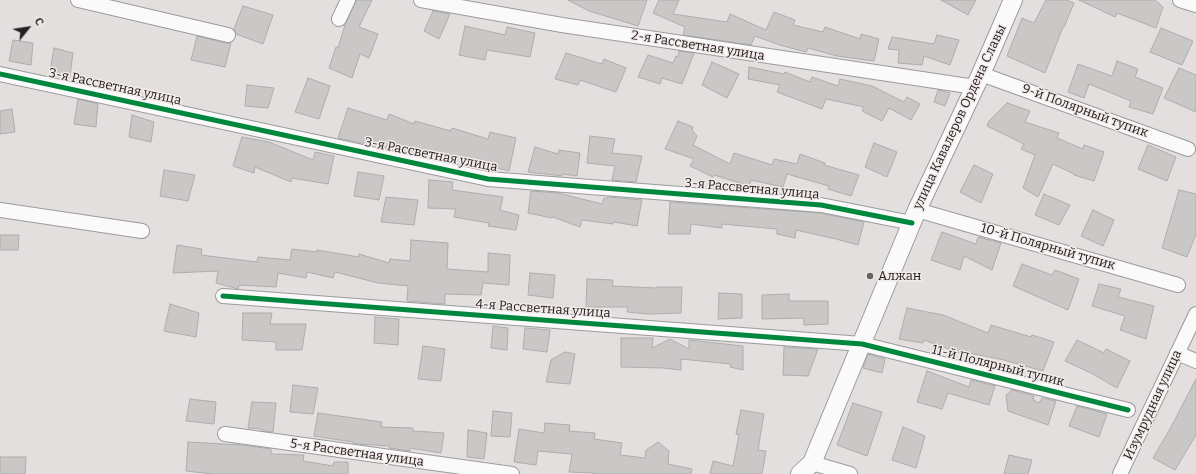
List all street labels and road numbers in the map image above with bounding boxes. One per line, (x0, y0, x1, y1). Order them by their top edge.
street label: улица Кавалеров Ордена Славы (910, 22, 1010, 212)
street label: 2-я Рассветная улица (630, 28, 766, 64)
street label: 3-я Рассветная улица (47, 65, 183, 109)
street label: 9-й Полярный тупик (1020, 81, 1150, 141)
street label: 3-я Рассветная улица (363, 134, 499, 176)
street label: 3-я Рассветная улица (684, 175, 820, 203)
street label: 10-й Полярный тупик (979, 220, 1117, 274)
street label: 4-я Рассветная улица (475, 296, 611, 322)
street label: 11-й Полярный тупик (930, 342, 1066, 390)
street label: Изумрудная улица (1121, 348, 1185, 462)
street label: 5-я Рассветная улица (289, 436, 425, 470)

